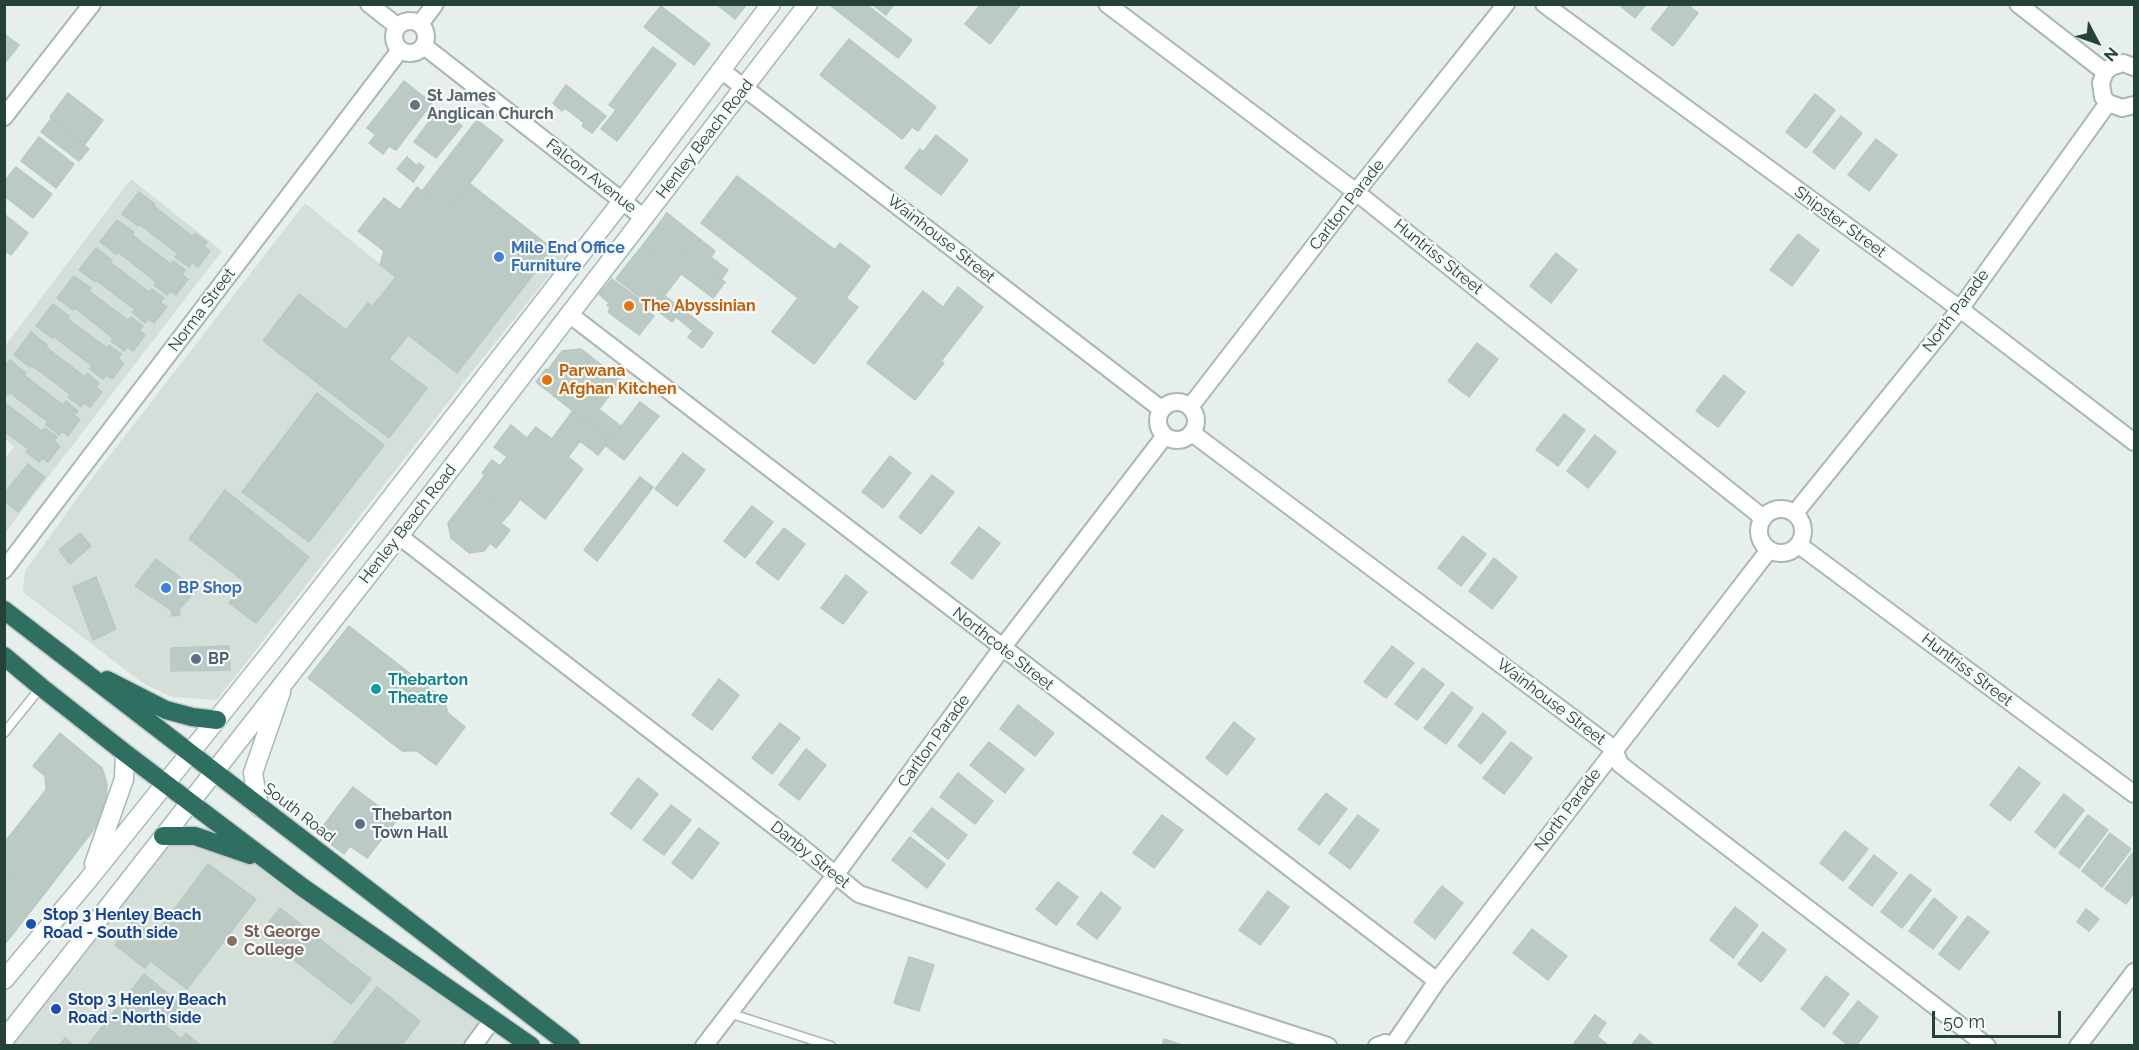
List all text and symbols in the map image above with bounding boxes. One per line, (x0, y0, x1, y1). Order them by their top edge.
north arrow (2067, 12, 2127, 72)
text: N (2100, 43, 2122, 65)
street label: Henley Beach Road (652, 76, 758, 202)
place label: St James Anglican Church (427, 86, 554, 124)
marker: St James Anglican Church (408, 98, 422, 112)
street label: Falcon Avenue (542, 135, 640, 217)
street label: Carlton Parade (1306, 156, 1388, 254)
street label: Shipster Street (1790, 182, 1890, 262)
street label: Wainhouse Street (883, 191, 999, 287)
street label: Huntriss Street (1390, 215, 1486, 299)
place label: Mile End Office Furniture (511, 238, 625, 276)
marker: Mile End Office Furniture (492, 250, 506, 264)
street label: Norma Street (164, 265, 240, 355)
street label: North Parade (1919, 266, 1993, 356)
place label: The Abyssinian (641, 296, 756, 316)
marker: The Abyssinian (622, 299, 636, 313)
place label: Parwana Afghan Kitchen (559, 361, 677, 399)
marker: Parwana Afghan Kitchen (540, 373, 554, 387)
street label: Henley Beach Road (355, 461, 461, 587)
place label: BP Shop (178, 578, 242, 598)
marker: BP Shop (159, 581, 173, 595)
street label: Northcote Street (949, 604, 1057, 694)
street label: Huntriss Street (1918, 630, 2016, 710)
place label: BP (208, 649, 229, 669)
marker: BP (189, 652, 203, 666)
street label: Wainhouse Street (1493, 655, 1609, 749)
place label: Thebarton Theatre (388, 670, 468, 708)
marker: Thebarton Theatre (369, 682, 383, 696)
street label: Carlton Parade (894, 691, 974, 791)
street label: North Parade (1531, 765, 1605, 855)
street label: South Road (259, 779, 339, 847)
place label: Thebarton Town Hall (372, 805, 452, 843)
marker: Thebarton Town Hall (353, 817, 367, 831)
street label: Danby Street (767, 817, 853, 893)
place label: Stop 3 Henley Beach Road - South side (43, 905, 201, 943)
marker: Stop 3 Henley Beach Road - South side (24, 917, 38, 931)
place label: St George College (244, 922, 320, 960)
marker: St George College (225, 934, 239, 948)
place label: Stop 3 Henley Beach Road - North side (68, 990, 226, 1028)
scale bar (1935, 999, 2064, 1037)
marker: Stop 3 Henley Beach Road - North side (49, 1002, 63, 1016)
text: 50 m (1943, 1011, 1985, 1032)

